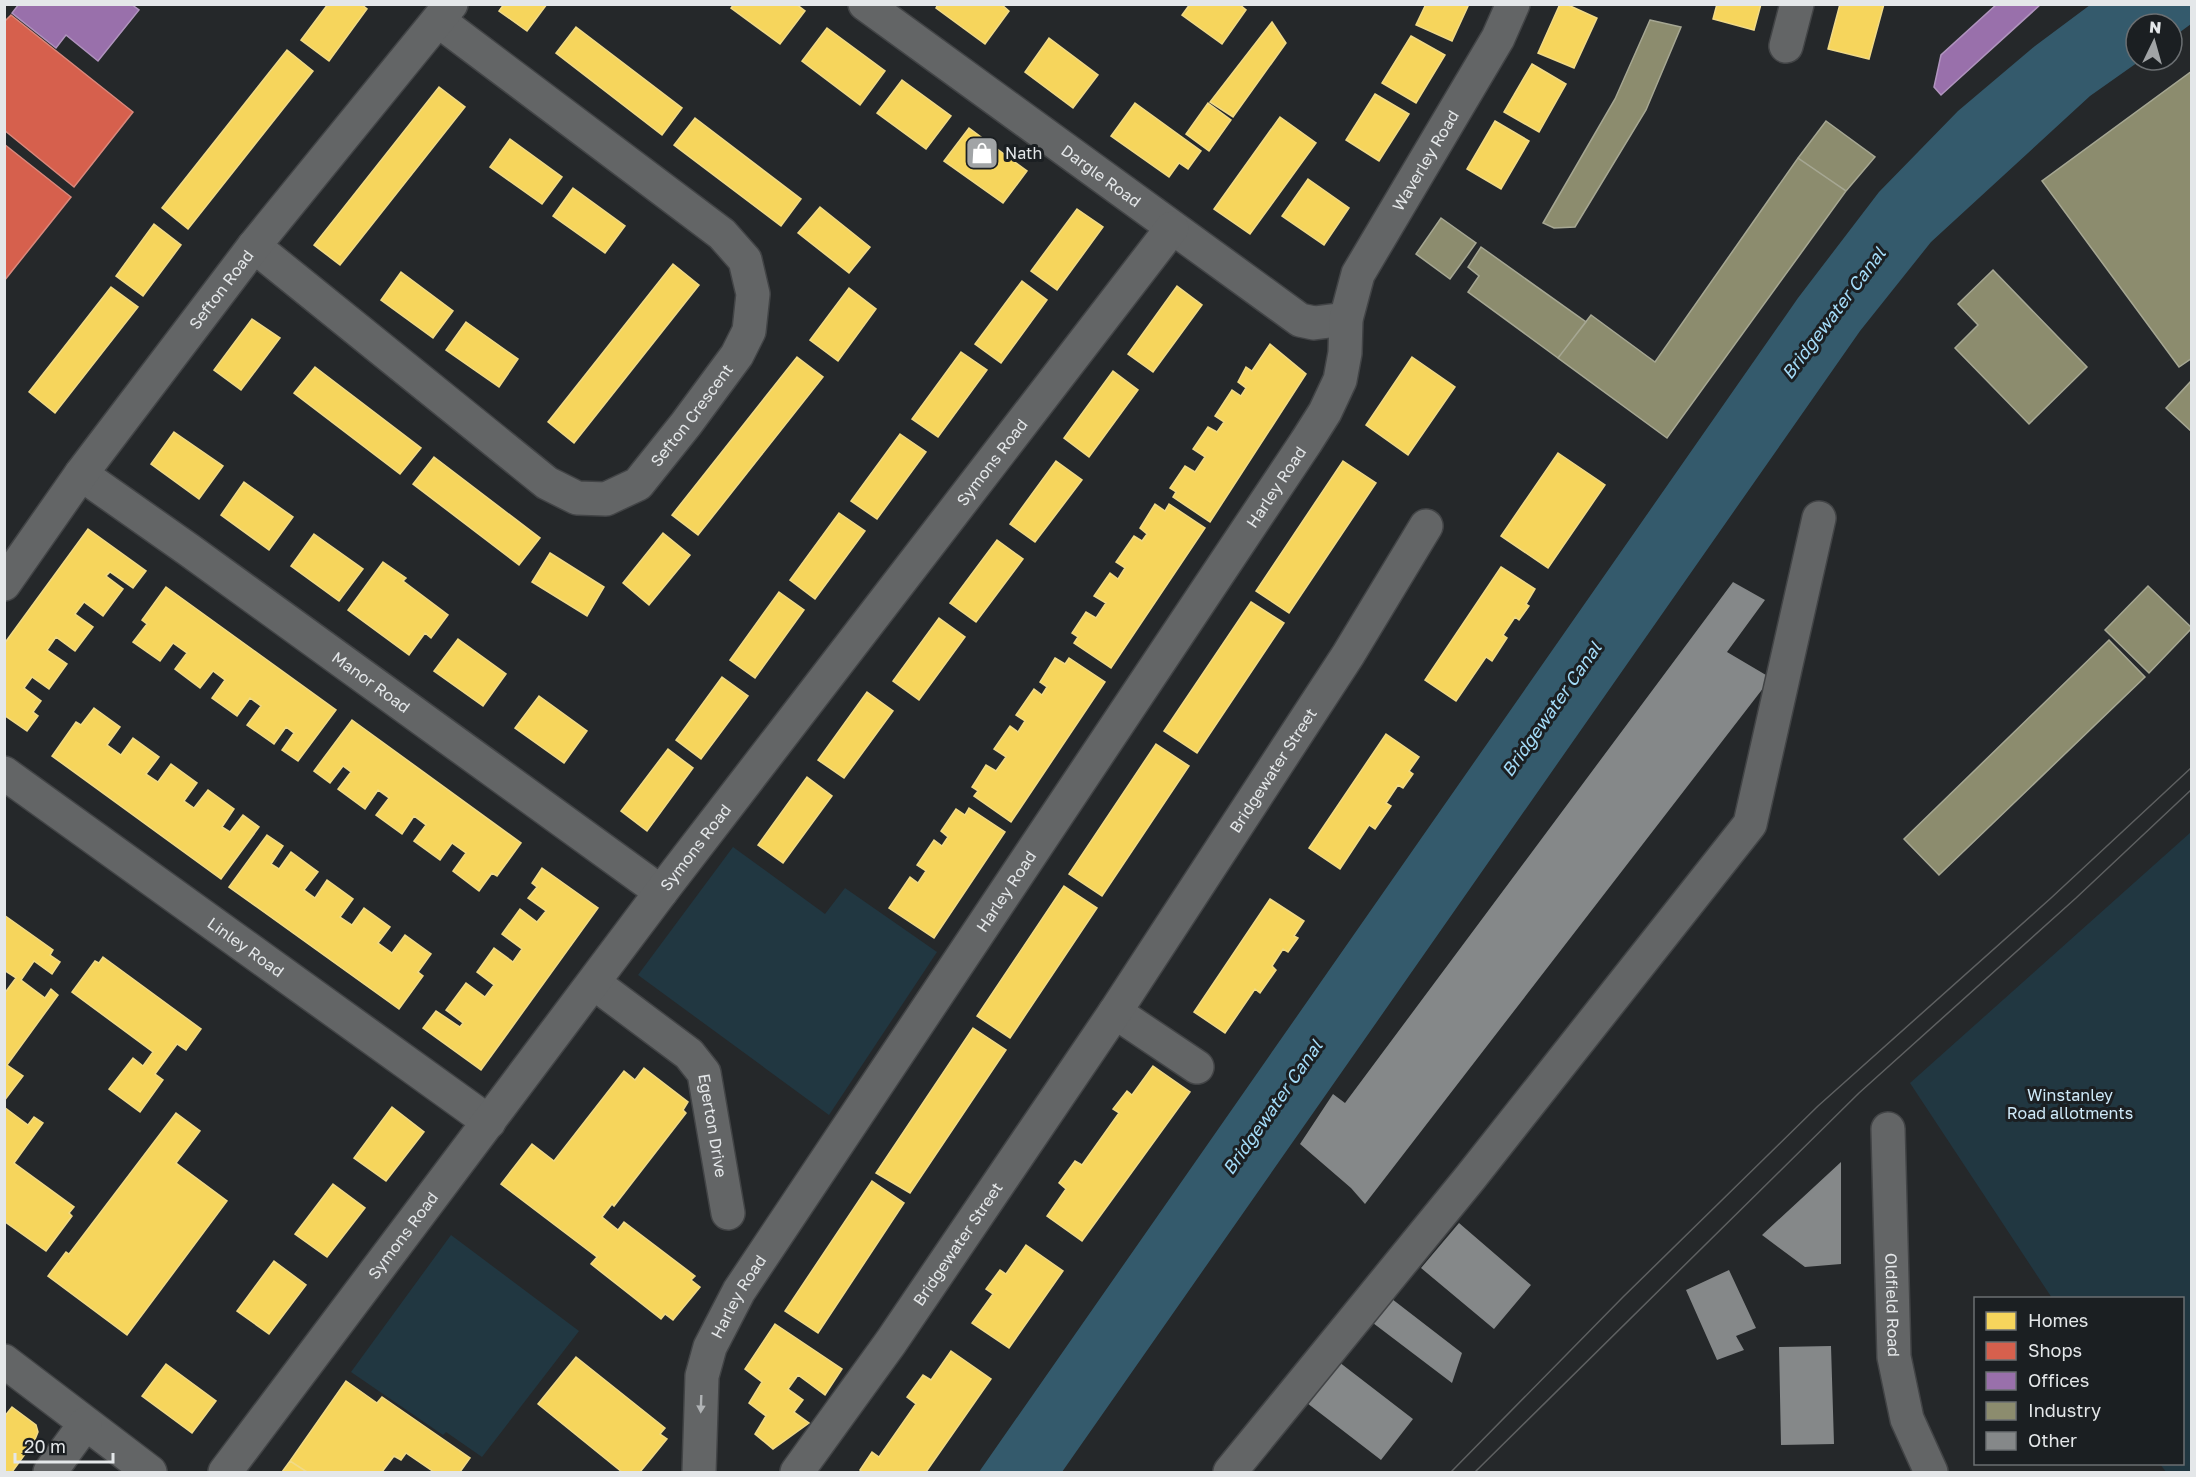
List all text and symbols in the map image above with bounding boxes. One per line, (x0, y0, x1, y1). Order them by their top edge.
north arrow (2124, 12, 2184, 72)
text: N (2148, 17, 2162, 38)
street label: Waverley Road (1388, 106, 1463, 215)
shop icon: Nath (964, 135, 1000, 171)
street label: Dargle Road (1057, 140, 1145, 211)
place label: Nath (1005, 143, 1042, 163)
water label: Bridgewater Canal (1776, 242, 1890, 383)
street label: Sefton Road (185, 246, 258, 333)
street label: Sefton Crescent (646, 360, 737, 471)
street label: Symons Road (952, 415, 1032, 510)
street label: Harley Road (1242, 443, 1310, 531)
water label: Bridgewater Canal (1496, 637, 1606, 780)
street label: Manor Road (328, 647, 414, 717)
street label: Bridgewater Street (1225, 704, 1321, 836)
street label: Symons Road (656, 800, 735, 895)
street label: Harley Road (972, 847, 1040, 936)
street label: Linley Road (204, 913, 288, 981)
water label: Bridgewater Canal (1217, 1035, 1327, 1178)
street label: Egerton Drive (694, 1072, 732, 1179)
park label: Winstanley Road allotments (2007, 1085, 2133, 1123)
street label: Bridgewater Street (909, 1178, 1007, 1309)
street label: Symons Road (363, 1188, 442, 1283)
street label: Harley Road (706, 1251, 770, 1342)
street label: Oldfield Road (1881, 1253, 1904, 1357)
legend (1974, 1297, 2184, 1465)
text: Homes (2028, 1309, 2088, 1331)
text: Shops (2028, 1339, 2082, 1361)
text: Offices (2028, 1369, 2089, 1391)
one-way arrow (697, 1395, 706, 1414)
text: Industry (2028, 1399, 2101, 1421)
scale bar (15, 1426, 112, 1464)
text: Other (2028, 1429, 2077, 1451)
text: 20 m (24, 1435, 66, 1457)

